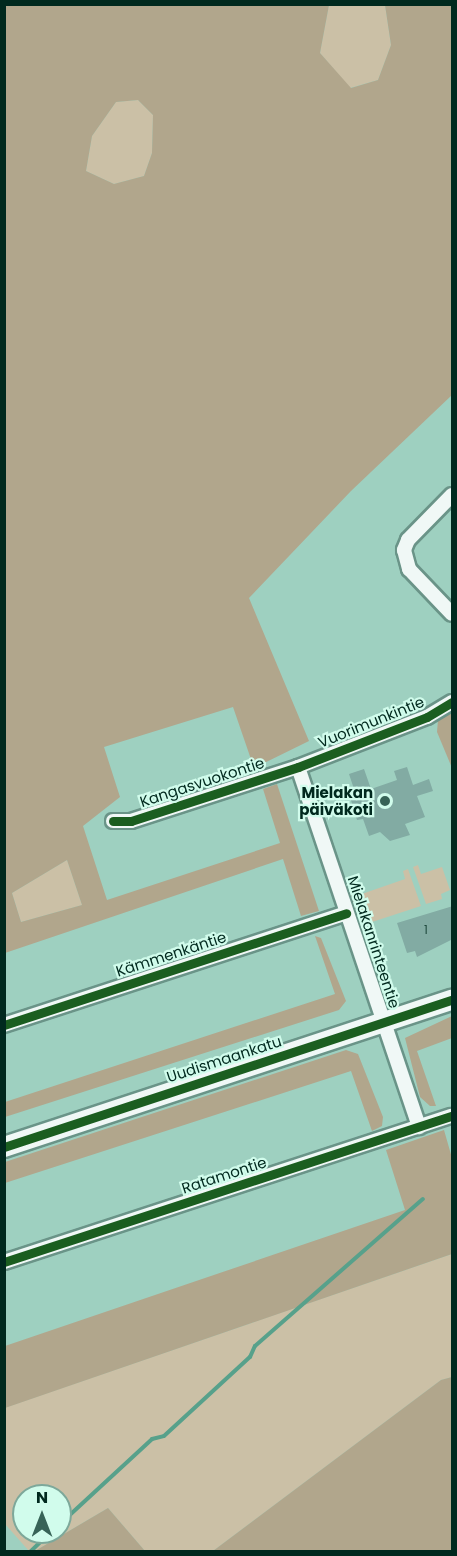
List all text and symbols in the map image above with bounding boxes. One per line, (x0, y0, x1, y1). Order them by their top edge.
street label: Vuorimunkintie (315, 693, 427, 751)
street label: Kangasvuokontie (137, 753, 267, 811)
place label: Mielakan päiväkoti (299, 783, 373, 818)
marker: Mielakan päiväkoti (378, 794, 392, 808)
street label: Mielakanrinteentie (344, 874, 404, 1010)
house number: 1 (424, 923, 428, 937)
street label: Kämmenkäntie (114, 928, 228, 980)
street label: Uudismaankatu (164, 1032, 284, 1086)
street label: Ratamontie (179, 1153, 269, 1197)
north arrow (12, 1484, 72, 1544)
text: N (36, 1486, 48, 1509)

